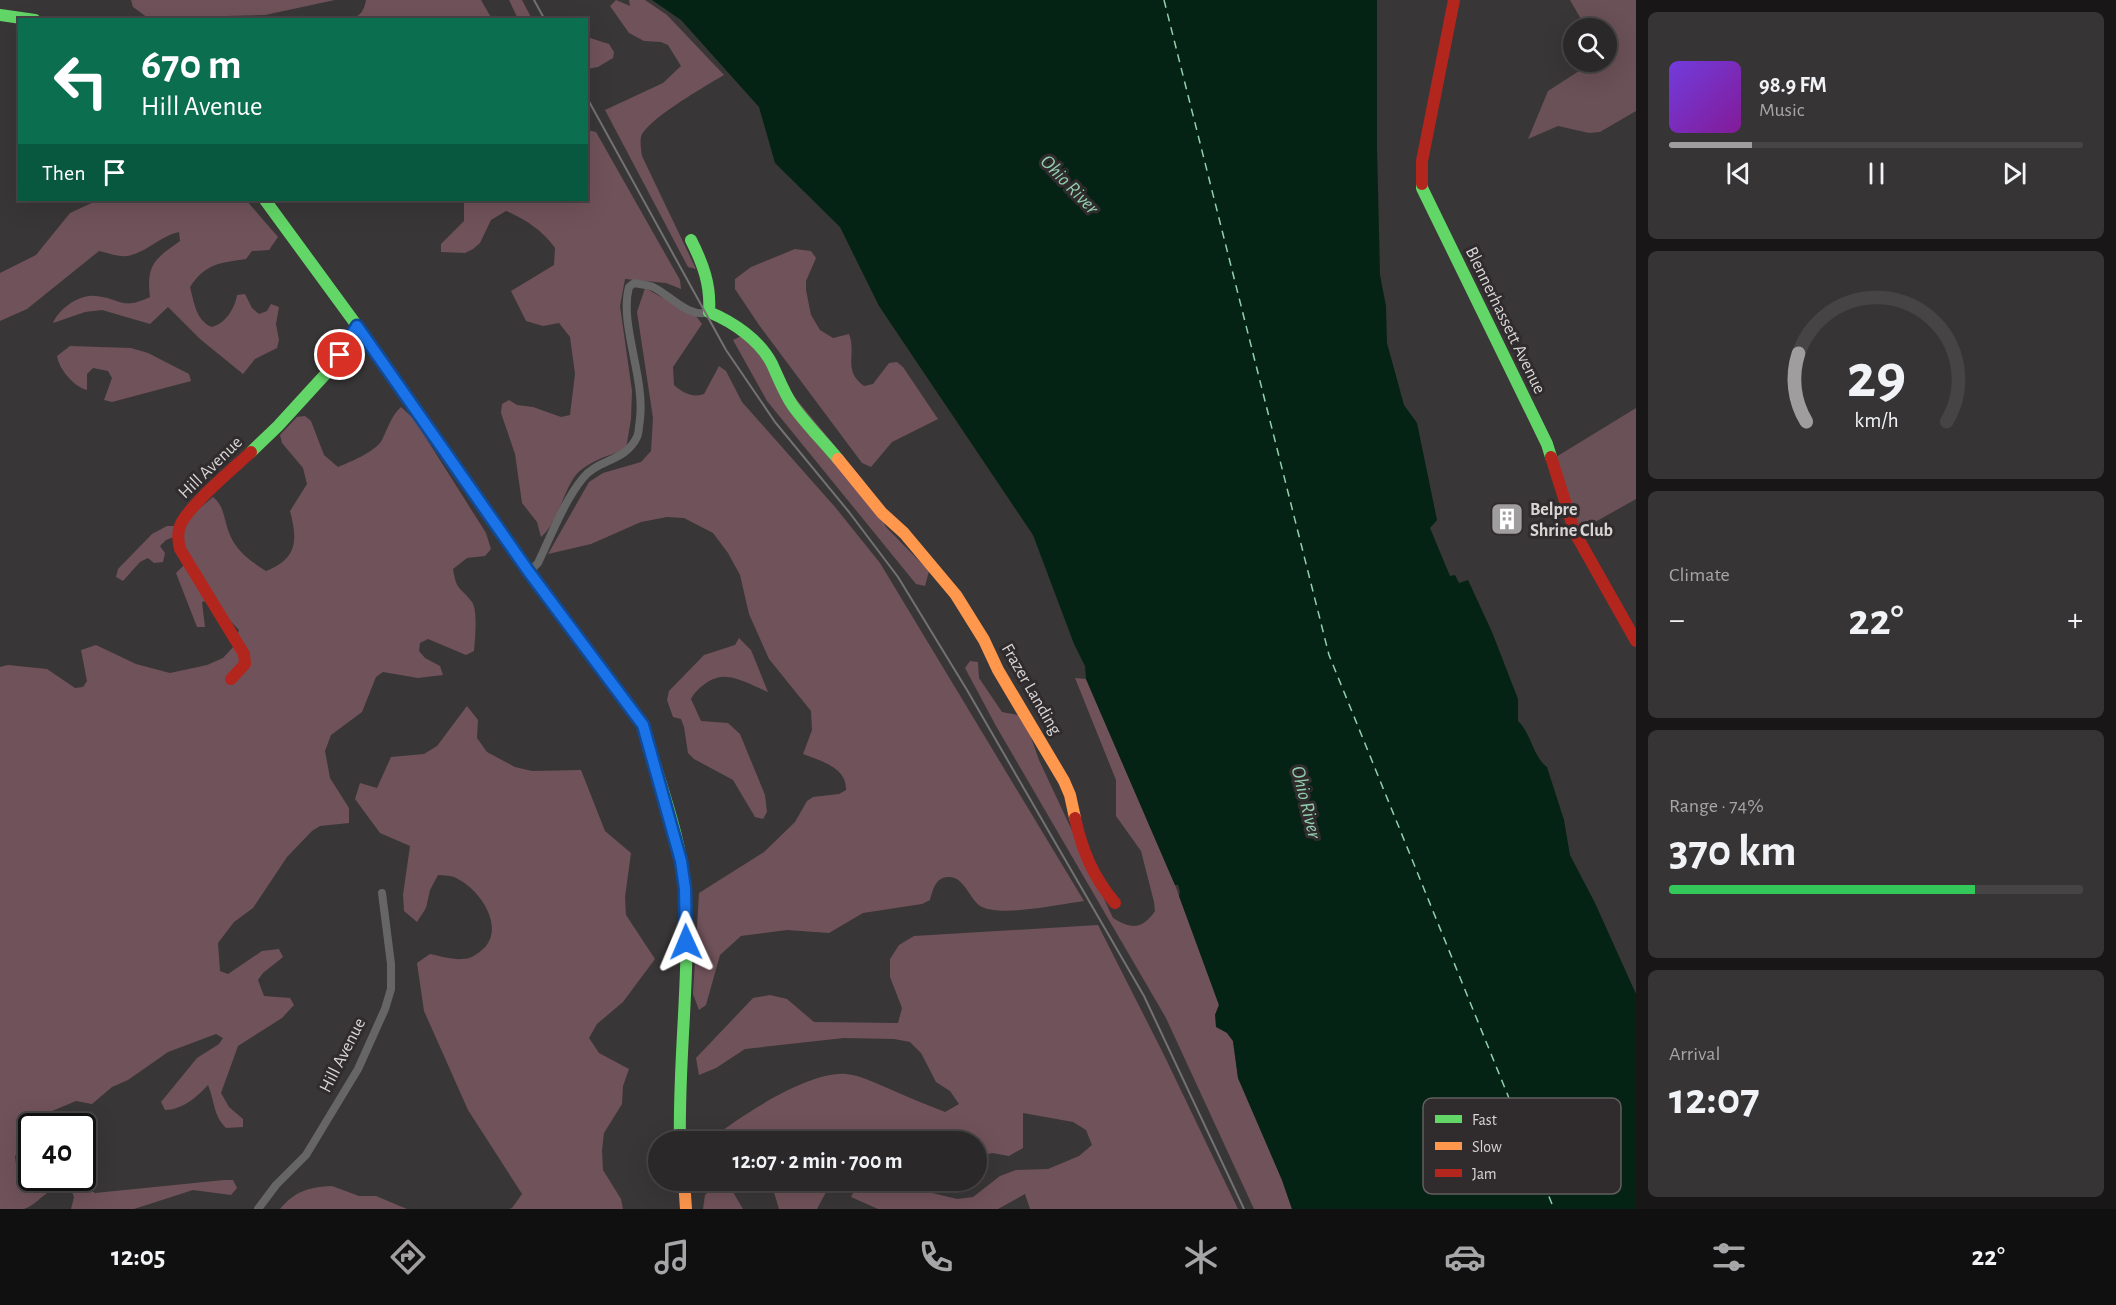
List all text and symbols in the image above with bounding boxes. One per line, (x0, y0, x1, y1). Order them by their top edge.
map controls (1563, 18, 1617, 72)
button: search (1563, 18, 1617, 72)
icon: left (42, 42, 120, 120)
text: 670 m (141, 44, 242, 86)
text: 98.9 FM (1759, 74, 1827, 96)
text: Hill Avenue (141, 93, 263, 120)
text: Music (1759, 100, 1805, 120)
water label: Ohio River (1036, 151, 1102, 219)
icon: arrive (98, 156, 131, 189)
icon: previous (1722, 157, 1755, 190)
icon: pause (1860, 157, 1893, 190)
icon: next (1998, 157, 2031, 190)
text: Then (42, 162, 86, 184)
street label: Blennerhassett Avenue (1462, 244, 1549, 397)
pin (314, 329, 365, 380)
icon: arrive (323, 338, 356, 371)
text: 29 (1846, 346, 1906, 408)
text: km/h (1854, 411, 1898, 432)
street label: Hill Avenue (175, 433, 246, 502)
building icon: Belpre Shrine Club (1489, 501, 1525, 537)
place label: Belpre Shrine Club (1530, 501, 1613, 540)
text: Climate (1669, 565, 1730, 585)
text: 22° (1848, 598, 1904, 643)
text: − (1669, 604, 1685, 637)
text: + (2067, 604, 2083, 637)
street label: Frazer Landing (998, 641, 1065, 738)
water label: Ohio River (1287, 764, 1325, 841)
text: Range · 74% (1669, 796, 1764, 816)
text: 370 km (1669, 829, 1797, 874)
position arrow (654, 910, 718, 974)
street label: Hill Avenue (316, 1015, 369, 1096)
text: Arrival (1669, 1044, 1720, 1064)
text: 12:07 (1669, 1077, 1760, 1122)
legend (1423, 1098, 1621, 1194)
text: Fast (1472, 1112, 1497, 1128)
speed limit sign: 40 (18, 1113, 96, 1191)
text: Slow (1472, 1139, 1502, 1155)
text: 12:07 · 2 min · 700 m (733, 1150, 902, 1172)
text: Jam (1472, 1166, 1497, 1182)
icon: directions (387, 1236, 429, 1278)
icon: music (651, 1236, 693, 1278)
icon: phone (915, 1236, 957, 1278)
icon: climate (1180, 1236, 1222, 1278)
icon: car (1444, 1236, 1486, 1278)
icon: filters (1708, 1236, 1750, 1278)
text: 12:05 (111, 1243, 165, 1270)
text: 22° (1972, 1243, 2005, 1270)

